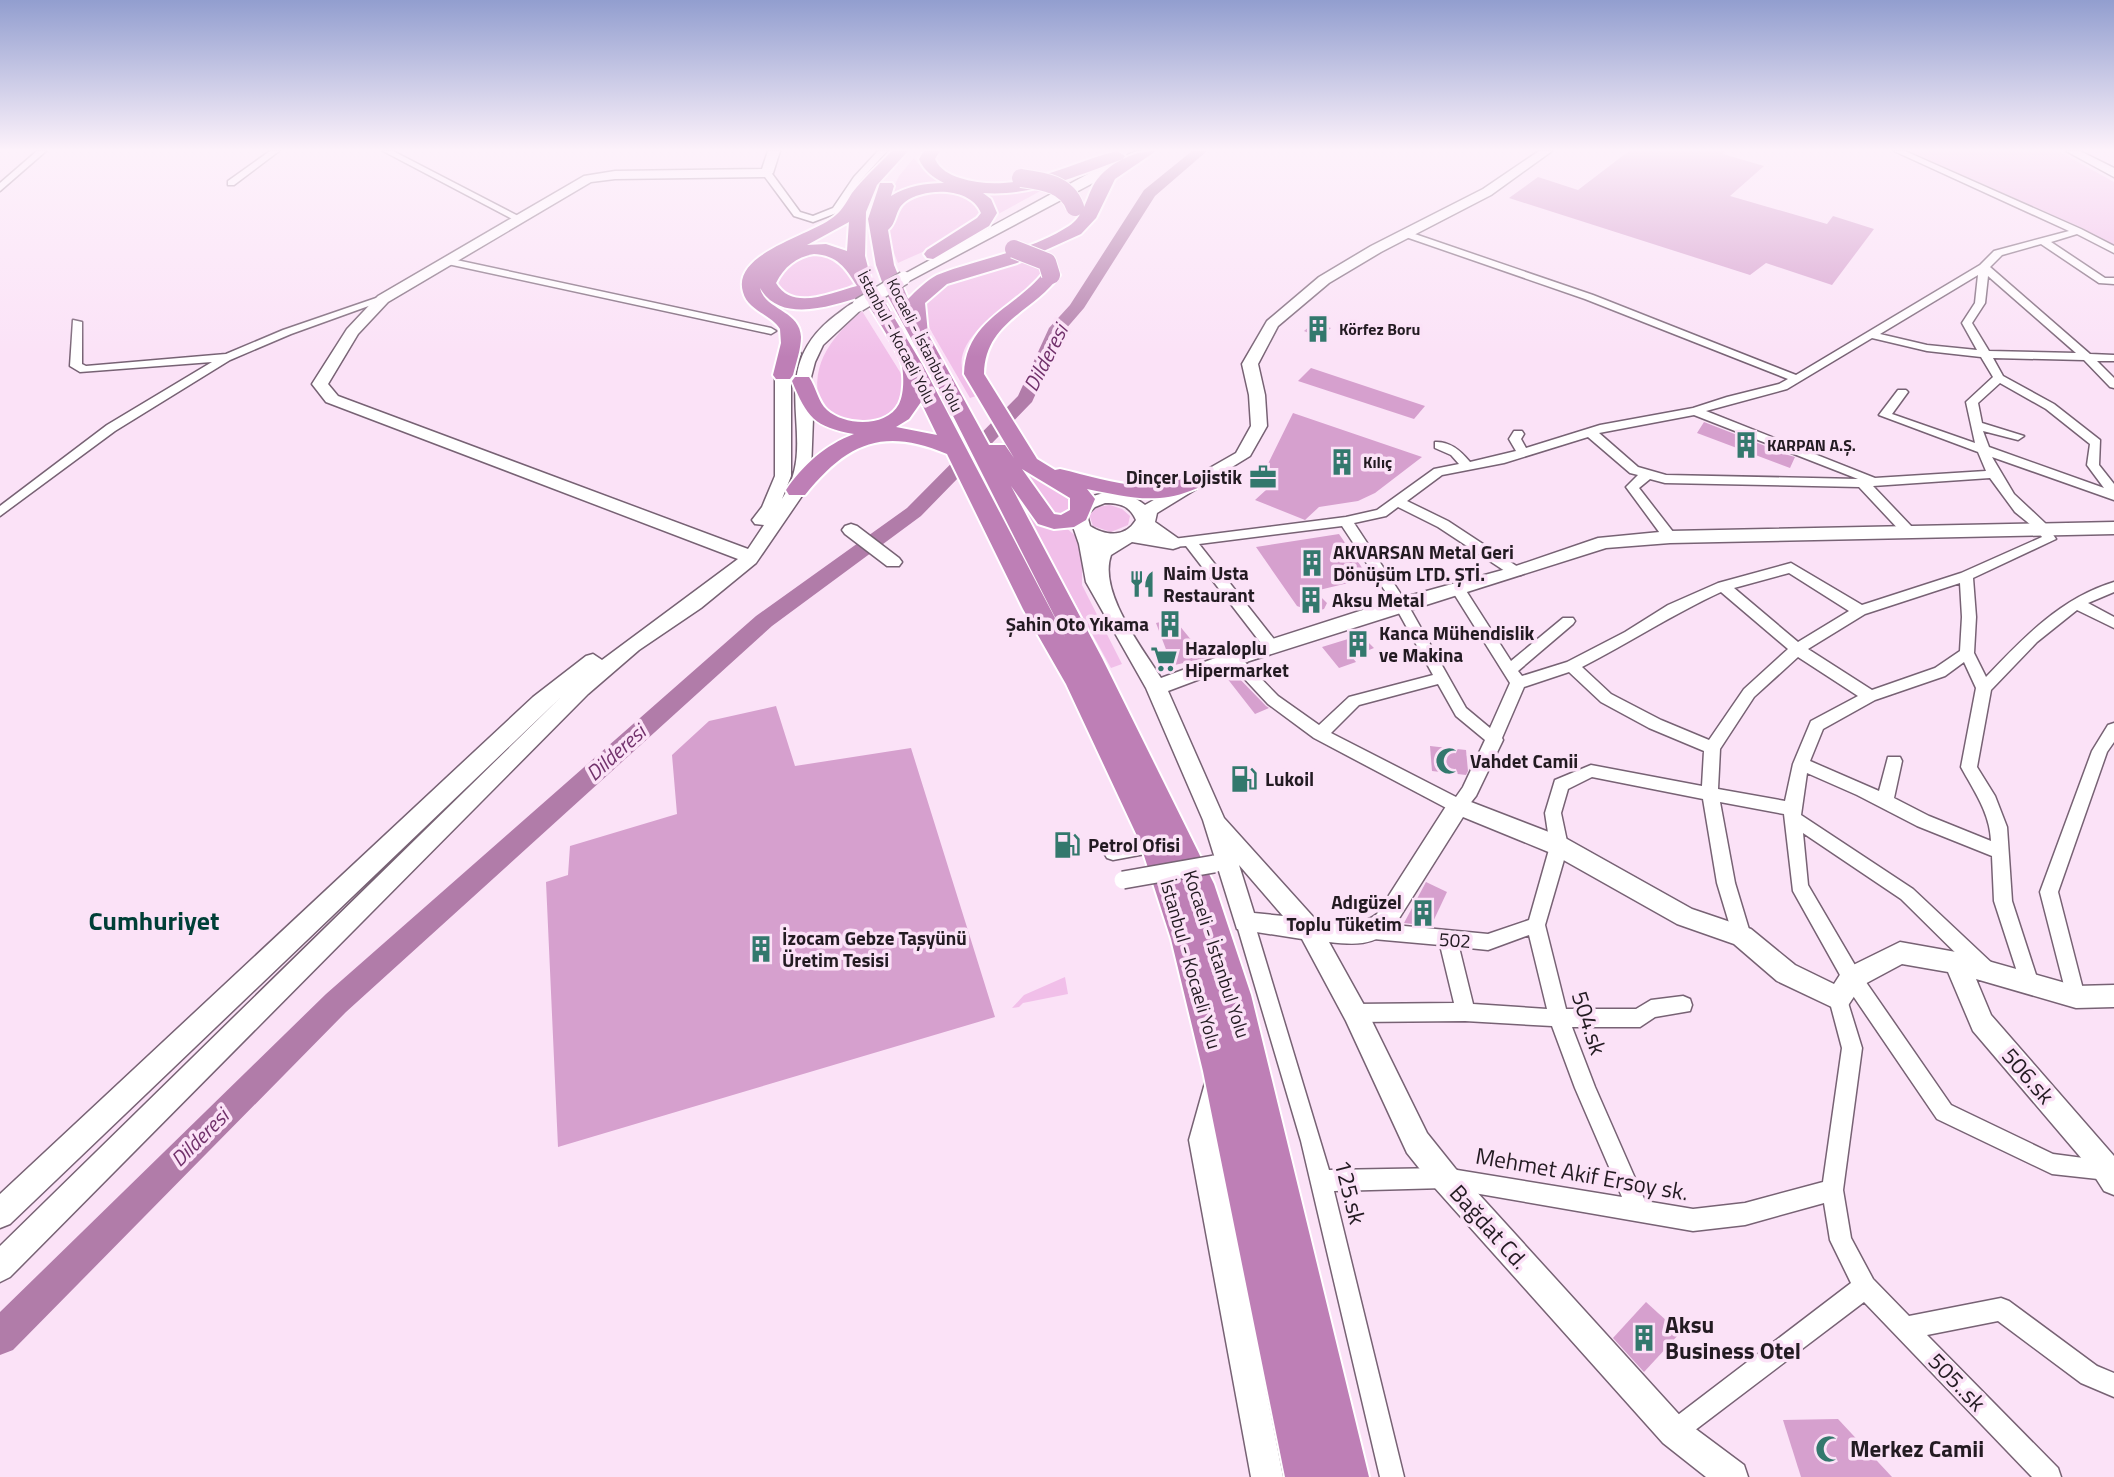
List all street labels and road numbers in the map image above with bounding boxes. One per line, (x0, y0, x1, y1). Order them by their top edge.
street label: İstanbul - Kocaeli Yolu (852, 266, 942, 408)
street label: Kocaeli - İstanbul Yolu (881, 274, 969, 416)
street label: Kocaeli - İstanbul Yolu (1177, 866, 1258, 1042)
street label: İstanbul - Kocaeli Yolu (1153, 876, 1230, 1052)
street label: 502 (1438, 924, 1472, 955)
street label: 504.sk (1563, 986, 1616, 1059)
street label: 506.sk (1994, 1040, 2063, 1112)
street label: Mehmet Akif Ersoy sk. (1473, 1138, 1691, 1209)
street label: 125.sk (1326, 1156, 1375, 1228)
street label: Bağdat Cd. (1442, 1176, 1537, 1277)
street label: 505..sk (1920, 1344, 1994, 1419)

